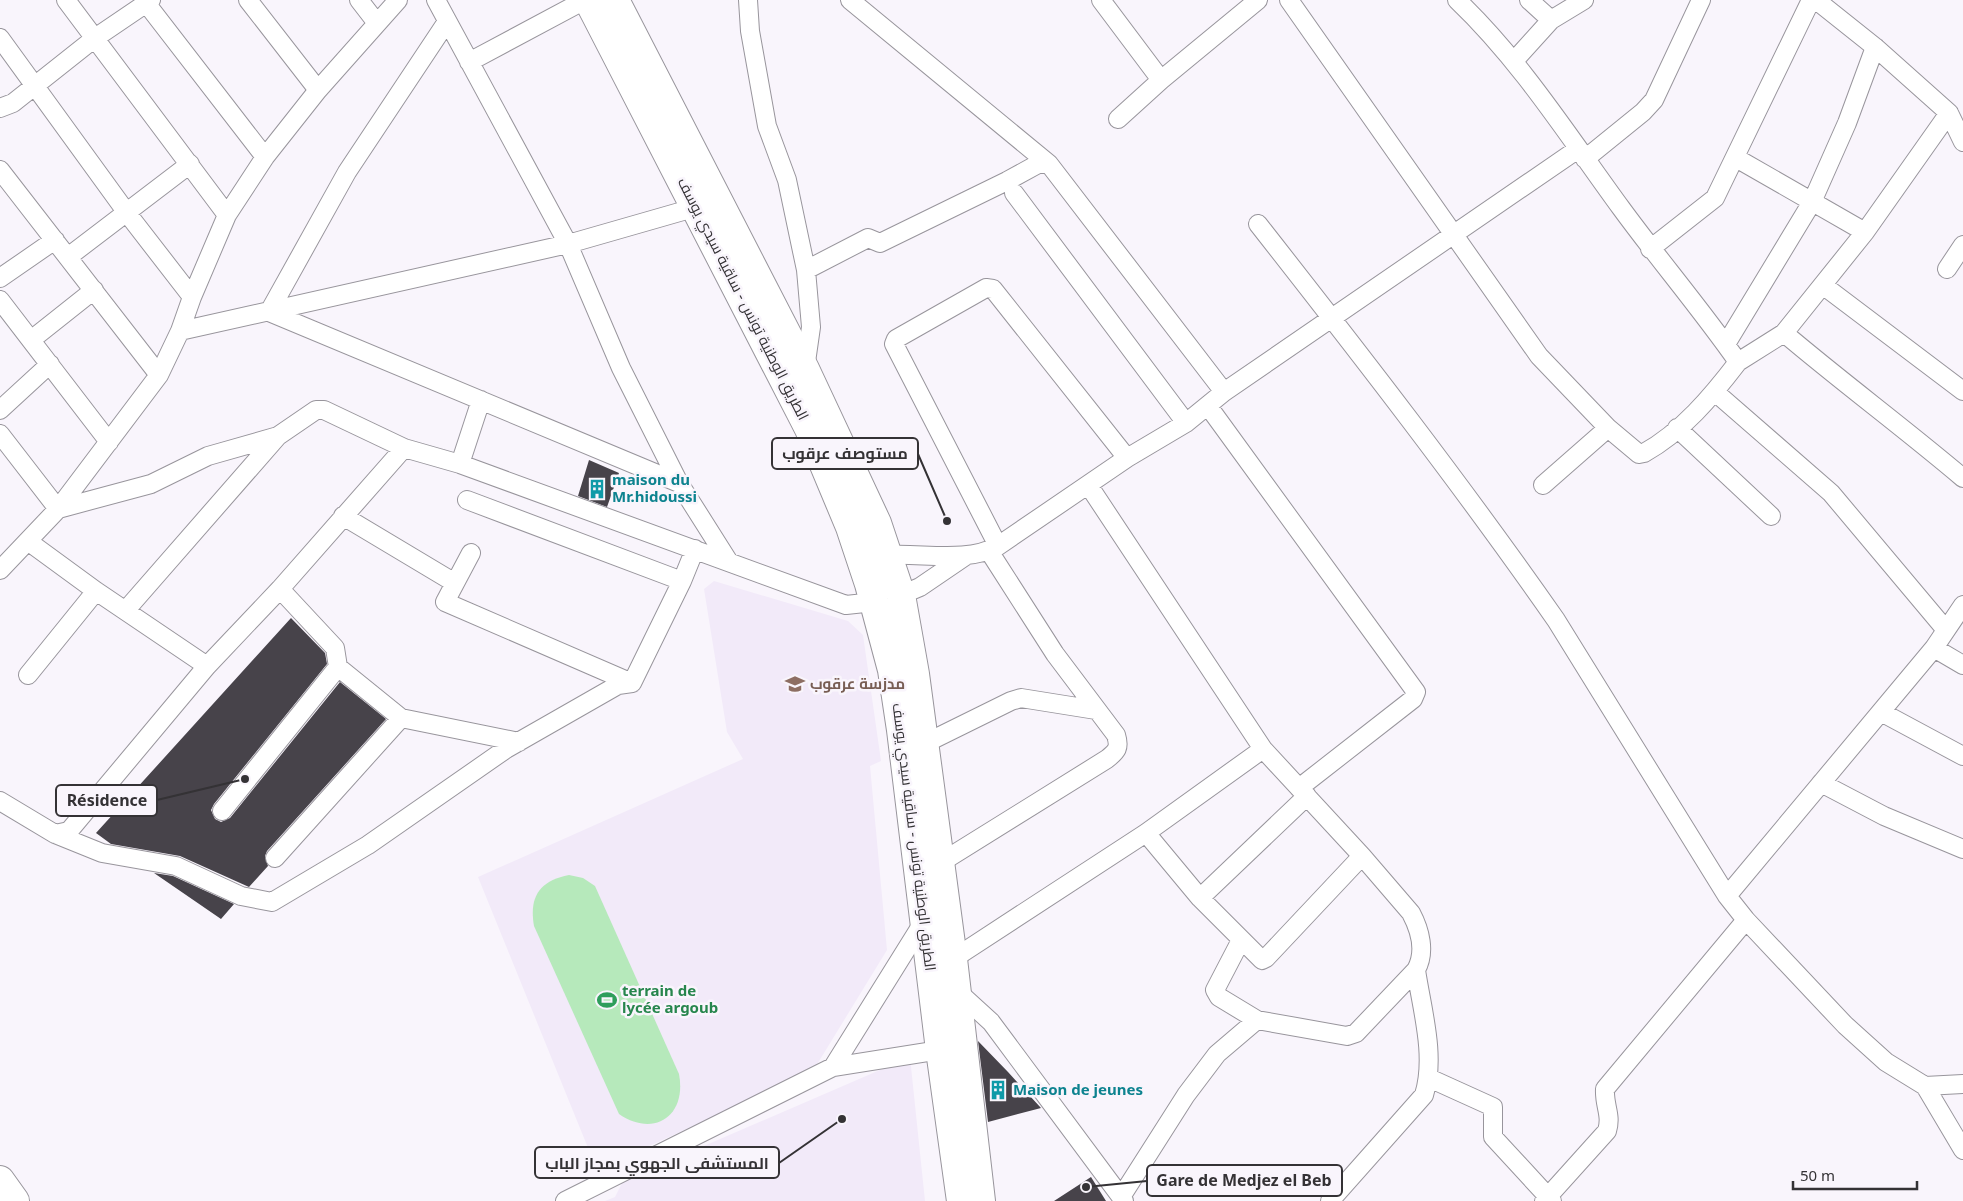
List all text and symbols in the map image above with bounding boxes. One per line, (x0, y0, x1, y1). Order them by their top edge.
street label: الطريق الوطنية تونس - ساقية سيدي يوسف (671, 174, 814, 425)
callout: مستوصف عرقوب (772, 438, 918, 469)
text: مستوصف عرقوب (782, 442, 908, 464)
place label: maison du Mr.hidoussi (612, 469, 697, 506)
building icon: maison du Mr.hidoussi (586, 478, 608, 500)
school or university icon: مدزسة عرقوب (784, 673, 806, 695)
place label: مدزسة عرقوب (810, 673, 905, 693)
street label: الطريق الوطنية تونس - ساقية سيدي يوسف (886, 702, 941, 972)
callout: Résidence (56, 785, 157, 816)
text: Résidence (67, 789, 147, 811)
place label: terrain de lycée argoub (622, 980, 718, 1017)
sports icon: terrain de lycée argoub (596, 989, 618, 1011)
building icon: Maison de jeunes (987, 1079, 1009, 1101)
place label: Maison de jeunes (1013, 1079, 1143, 1099)
callout: المستشفى الجهوي بمجاز الباب (535, 1147, 779, 1178)
text: المستشفى الجهوي بمجاز الباب (545, 1152, 769, 1176)
scale bar (1793, 1158, 1917, 1190)
callout: Gare de Medjez el Beb (1147, 1165, 1342, 1196)
text: 50 m (1800, 1165, 1835, 1185)
text: Gare de Medjez el Beb (1156, 1169, 1332, 1191)

